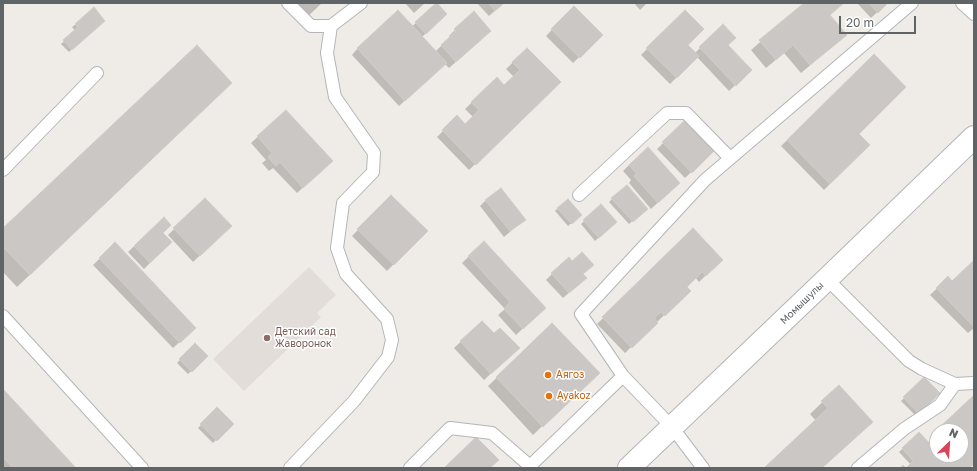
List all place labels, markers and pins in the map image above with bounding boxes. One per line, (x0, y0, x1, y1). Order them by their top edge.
place label: Детский сад Жаворонок (275, 326, 336, 350)
marker: Детский сад Жаворонок (262, 333, 272, 343)
place label: Аягоз (556, 369, 584, 381)
marker: Аягоз (543, 370, 553, 380)
place label: Ayakoz (557, 390, 591, 402)
marker: Ayakoz (544, 391, 554, 401)

